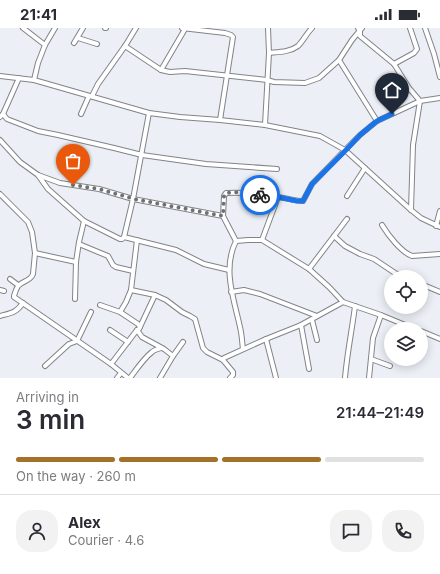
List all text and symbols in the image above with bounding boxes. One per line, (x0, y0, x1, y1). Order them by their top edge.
text: 21:41 (20, 5, 57, 24)
pin (375, 73, 409, 114)
icon: home (381, 79, 403, 101)
pin (56, 144, 90, 185)
icon: bag (62, 150, 84, 172)
courier (240, 175, 280, 215)
icon: bike (249, 184, 271, 206)
map controls (384, 270, 428, 366)
button: locate (384, 270, 428, 314)
button: layers (384, 322, 428, 366)
text: Arriving in (16, 389, 79, 405)
text: 21:44–21:49 (336, 403, 424, 422)
text: 3 min (16, 404, 85, 435)
text: On the way · 260 m (16, 468, 136, 484)
button: person (16, 510, 58, 552)
button: chat (330, 510, 372, 552)
button: phone (382, 510, 424, 552)
text: Alex (68, 513, 101, 532)
text: Courier · 4.6 (68, 532, 144, 548)

